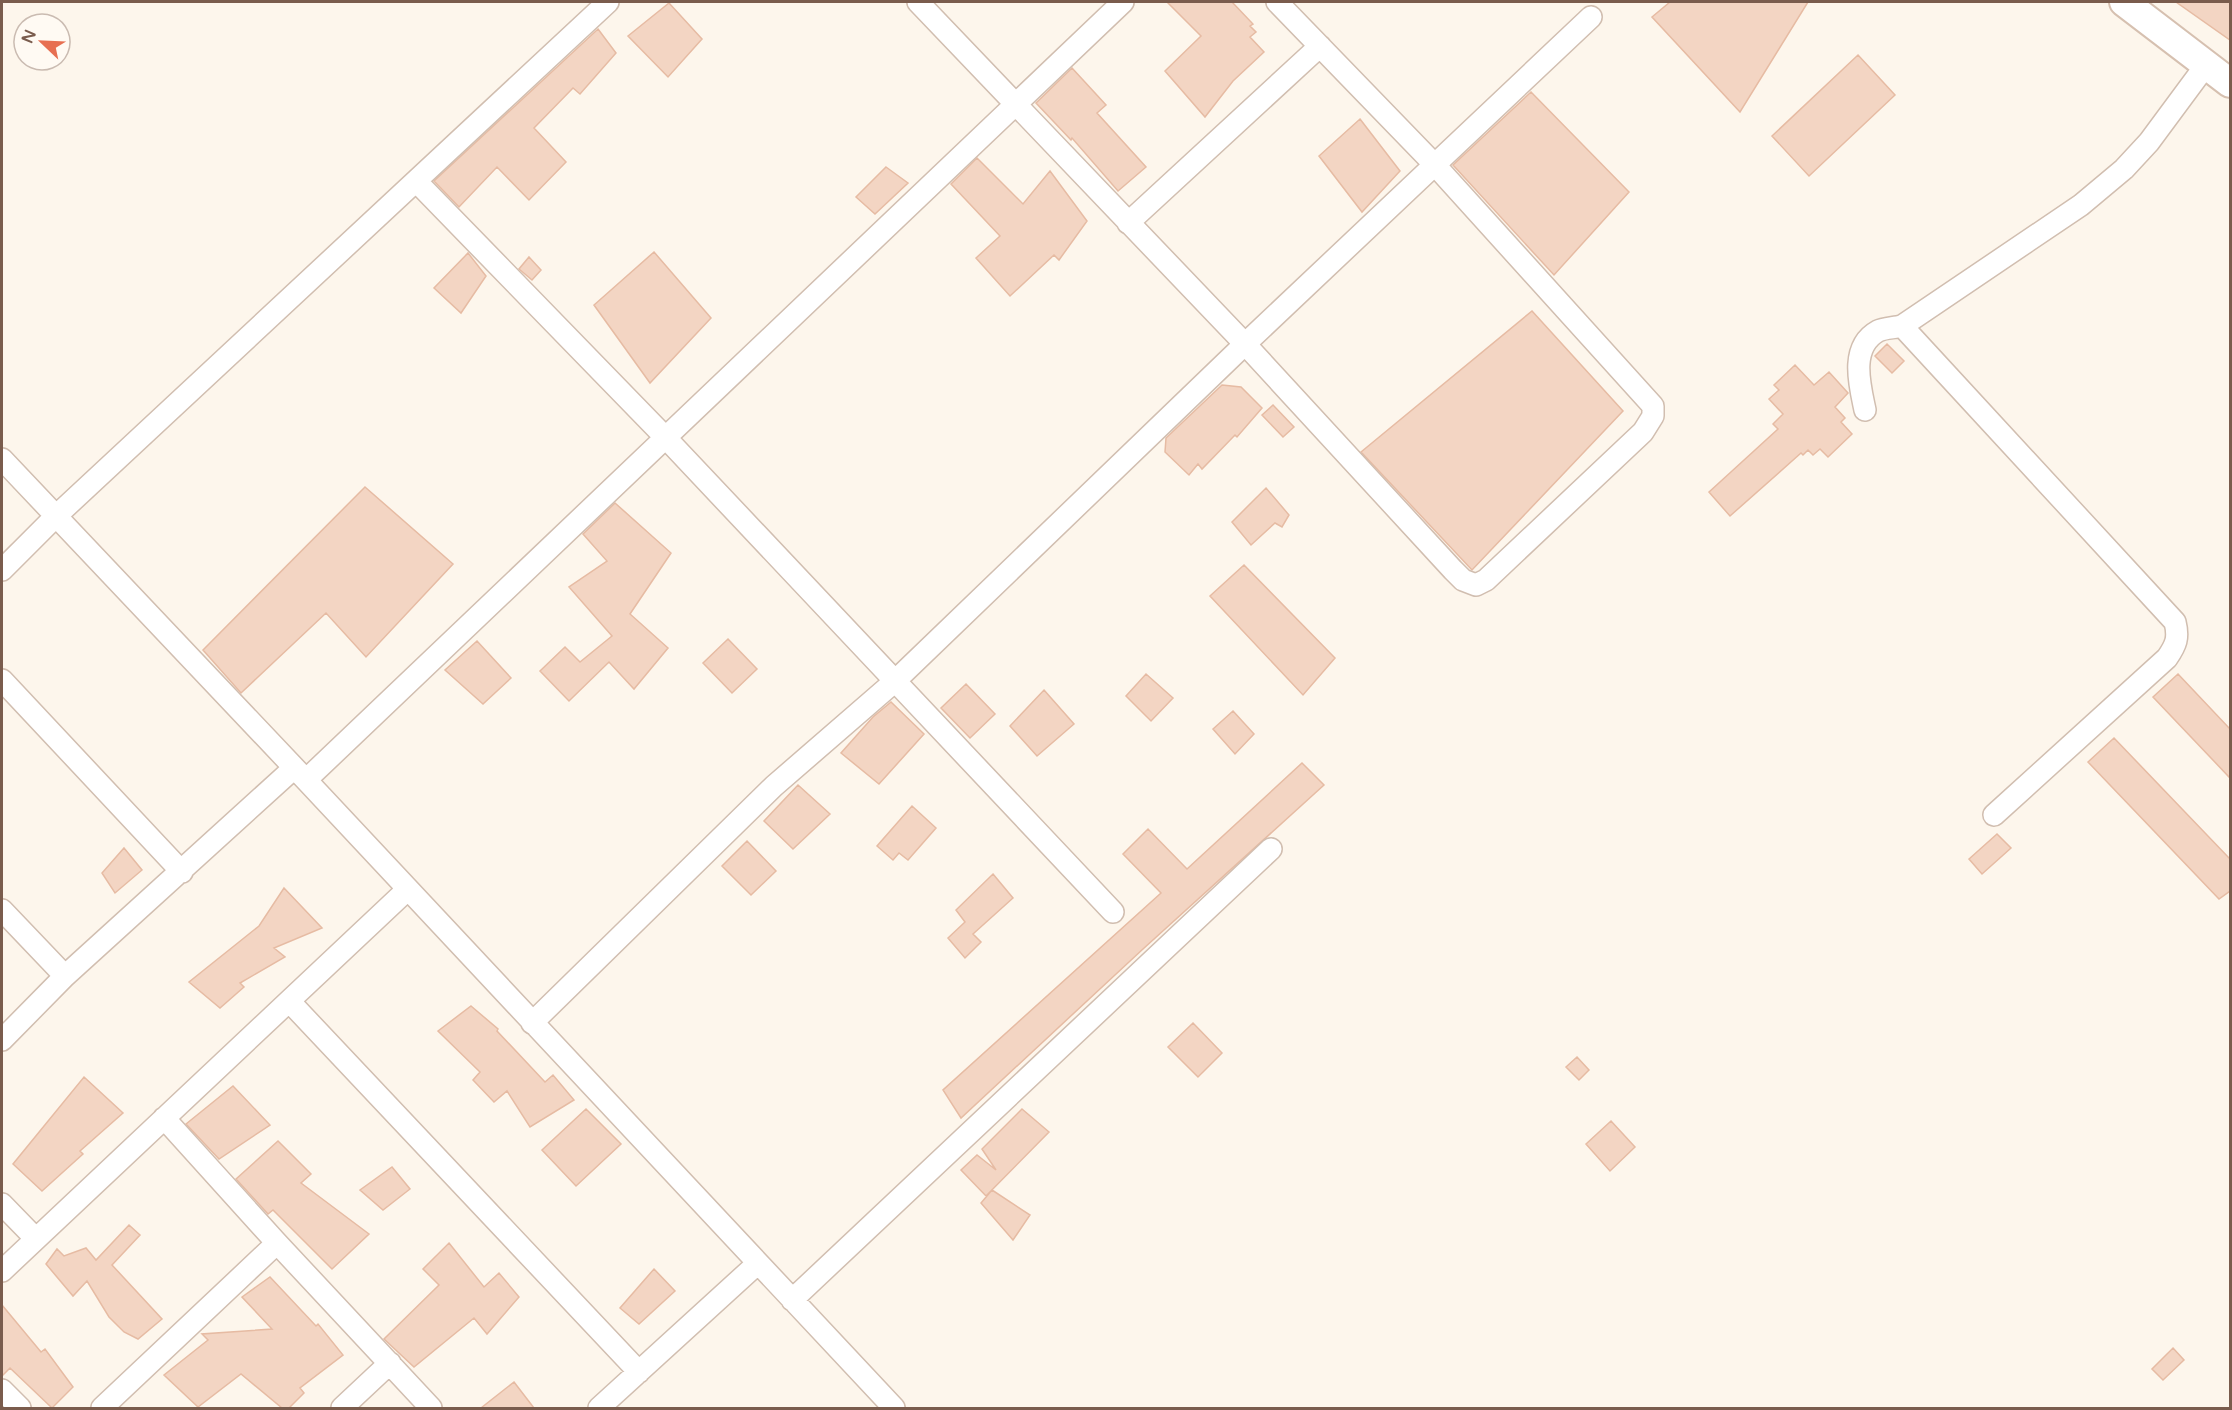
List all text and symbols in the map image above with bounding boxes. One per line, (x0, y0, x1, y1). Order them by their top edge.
north arrow (12, 12, 72, 72)
text: N (17, 27, 41, 46)

